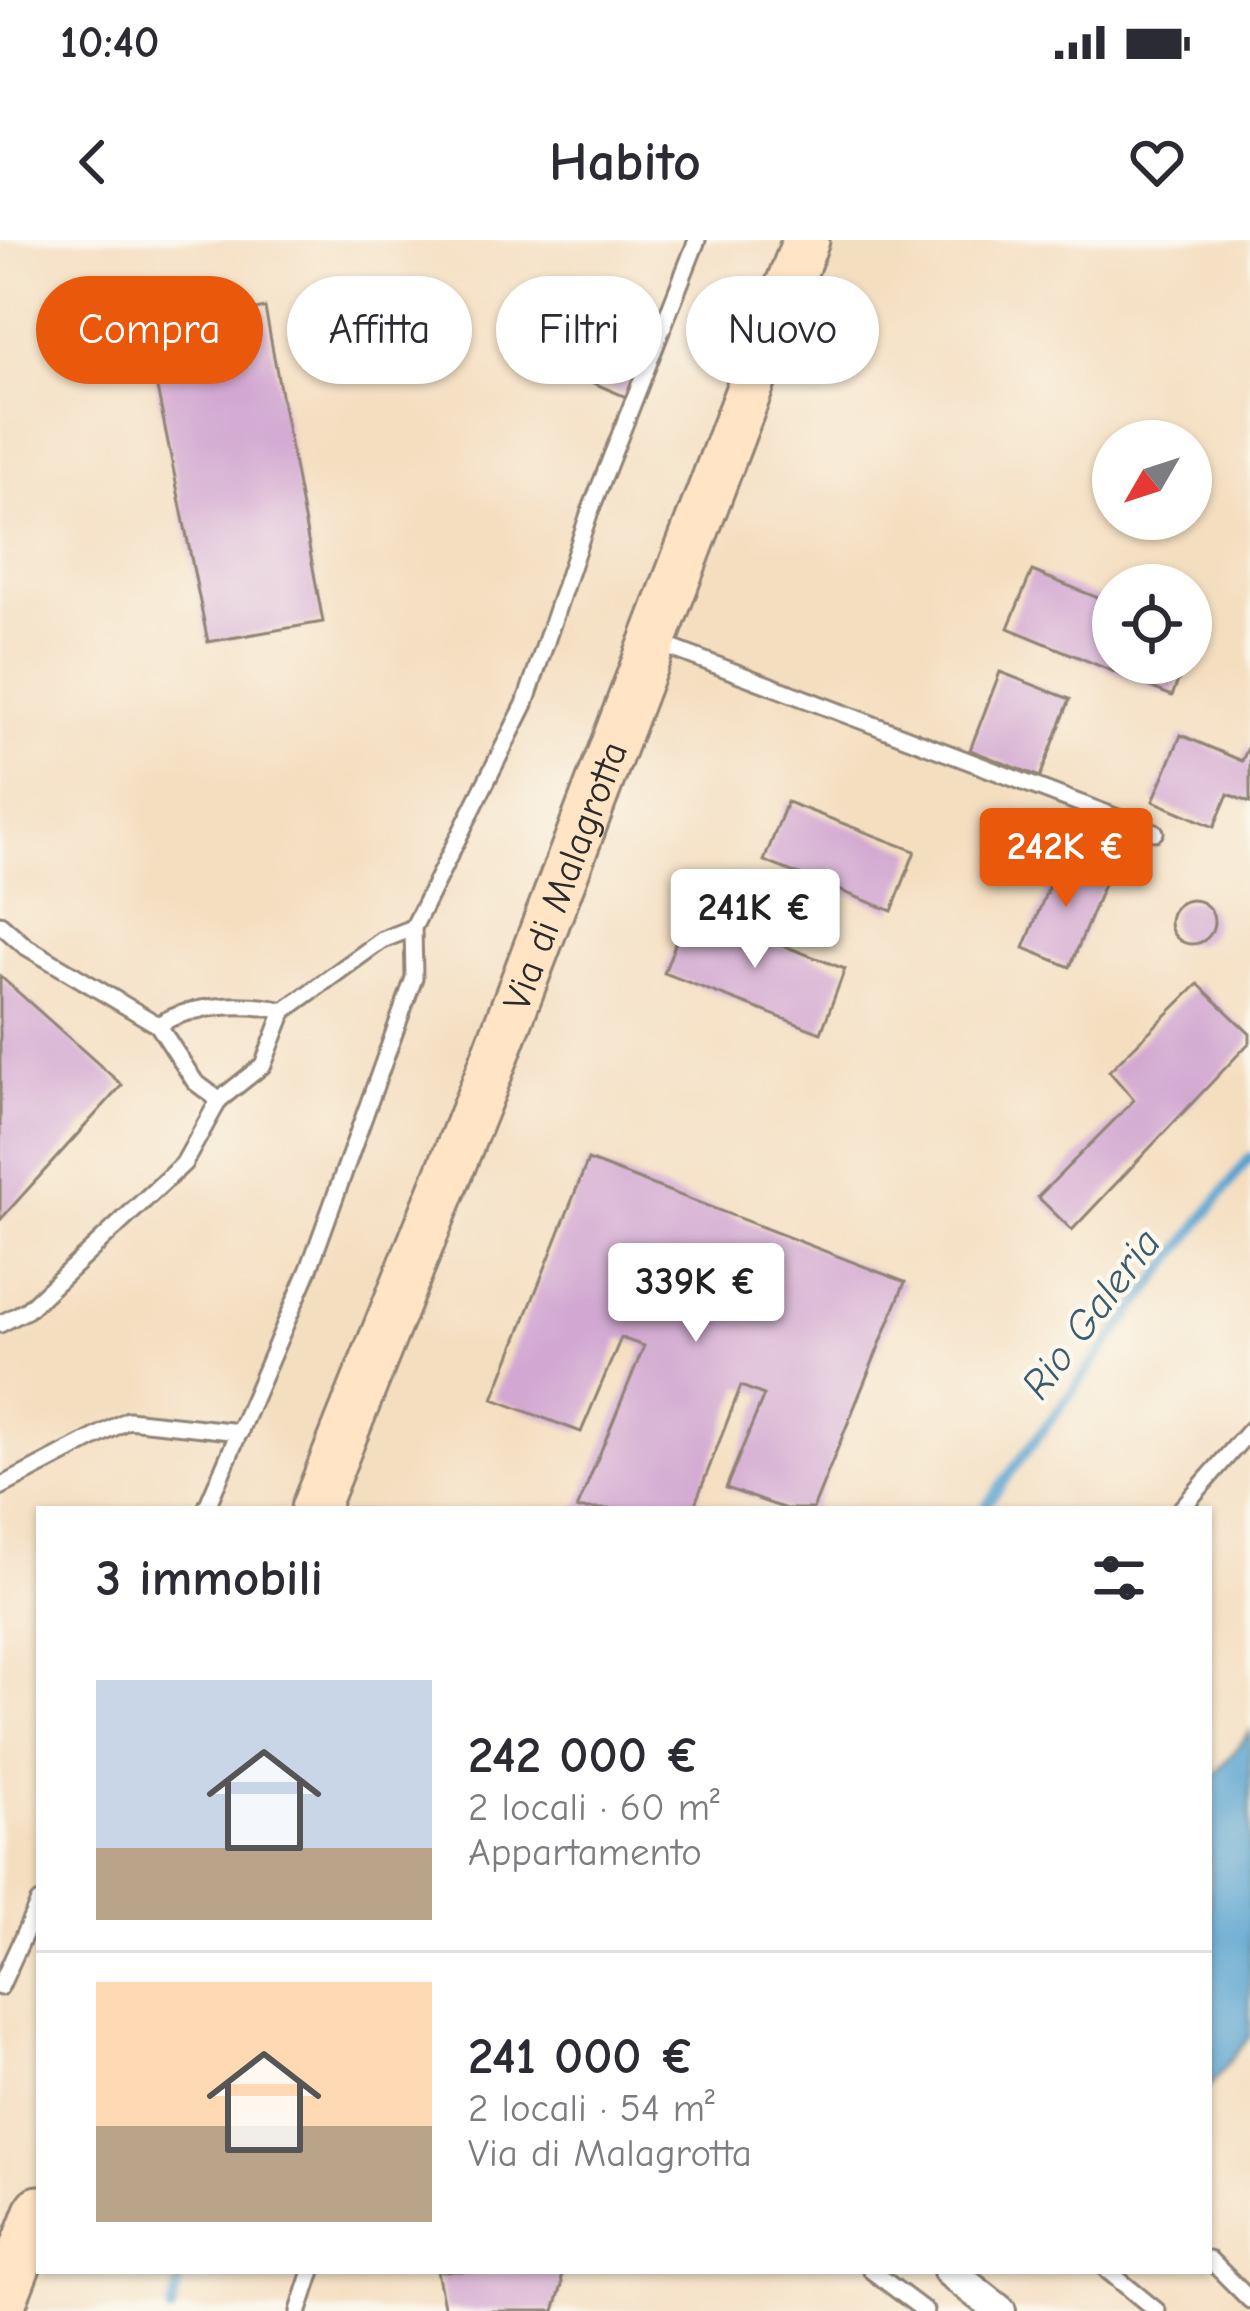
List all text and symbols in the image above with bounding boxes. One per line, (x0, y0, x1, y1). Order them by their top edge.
text: 10:40 (60, 16, 160, 68)
icon: back (60, 129, 126, 195)
icon: heart (1124, 129, 1190, 195)
text: Habito (549, 131, 701, 194)
chip: Compra (36, 276, 263, 384)
chip: Affitta (287, 276, 472, 384)
chip: Filtri (496, 276, 662, 384)
chip: Nuovo (686, 276, 879, 384)
north arrow (1092, 420, 1212, 540)
map controls (1092, 420, 1212, 684)
button: locate (1092, 564, 1212, 684)
street label: Via di Malagrotta (494, 735, 637, 1017)
pin: 242K € (968, 808, 1164, 910)
text: 242K € (1007, 824, 1125, 869)
pin: 241K € (657, 869, 853, 971)
text: 241K € (698, 885, 812, 930)
water label: Rio Galeria (1011, 1219, 1171, 1409)
pin: 339K € (598, 1243, 794, 1345)
text: 339K € (635, 1259, 757, 1304)
icon: filters (1086, 1545, 1152, 1611)
text: 3 immobili (96, 1549, 323, 1608)
text: 242 000 € (468, 1726, 700, 1785)
icon: home (192, 1728, 336, 1872)
text: 2 locali · 60 m² (468, 1785, 720, 1830)
text: Appartamento (468, 1830, 702, 1875)
text: 241 000 € (468, 2027, 695, 2086)
icon: home (192, 2030, 336, 2174)
text: 2 locali · 54 m² (468, 2086, 715, 2131)
text: Via di Malagrotta (468, 2131, 752, 2176)

